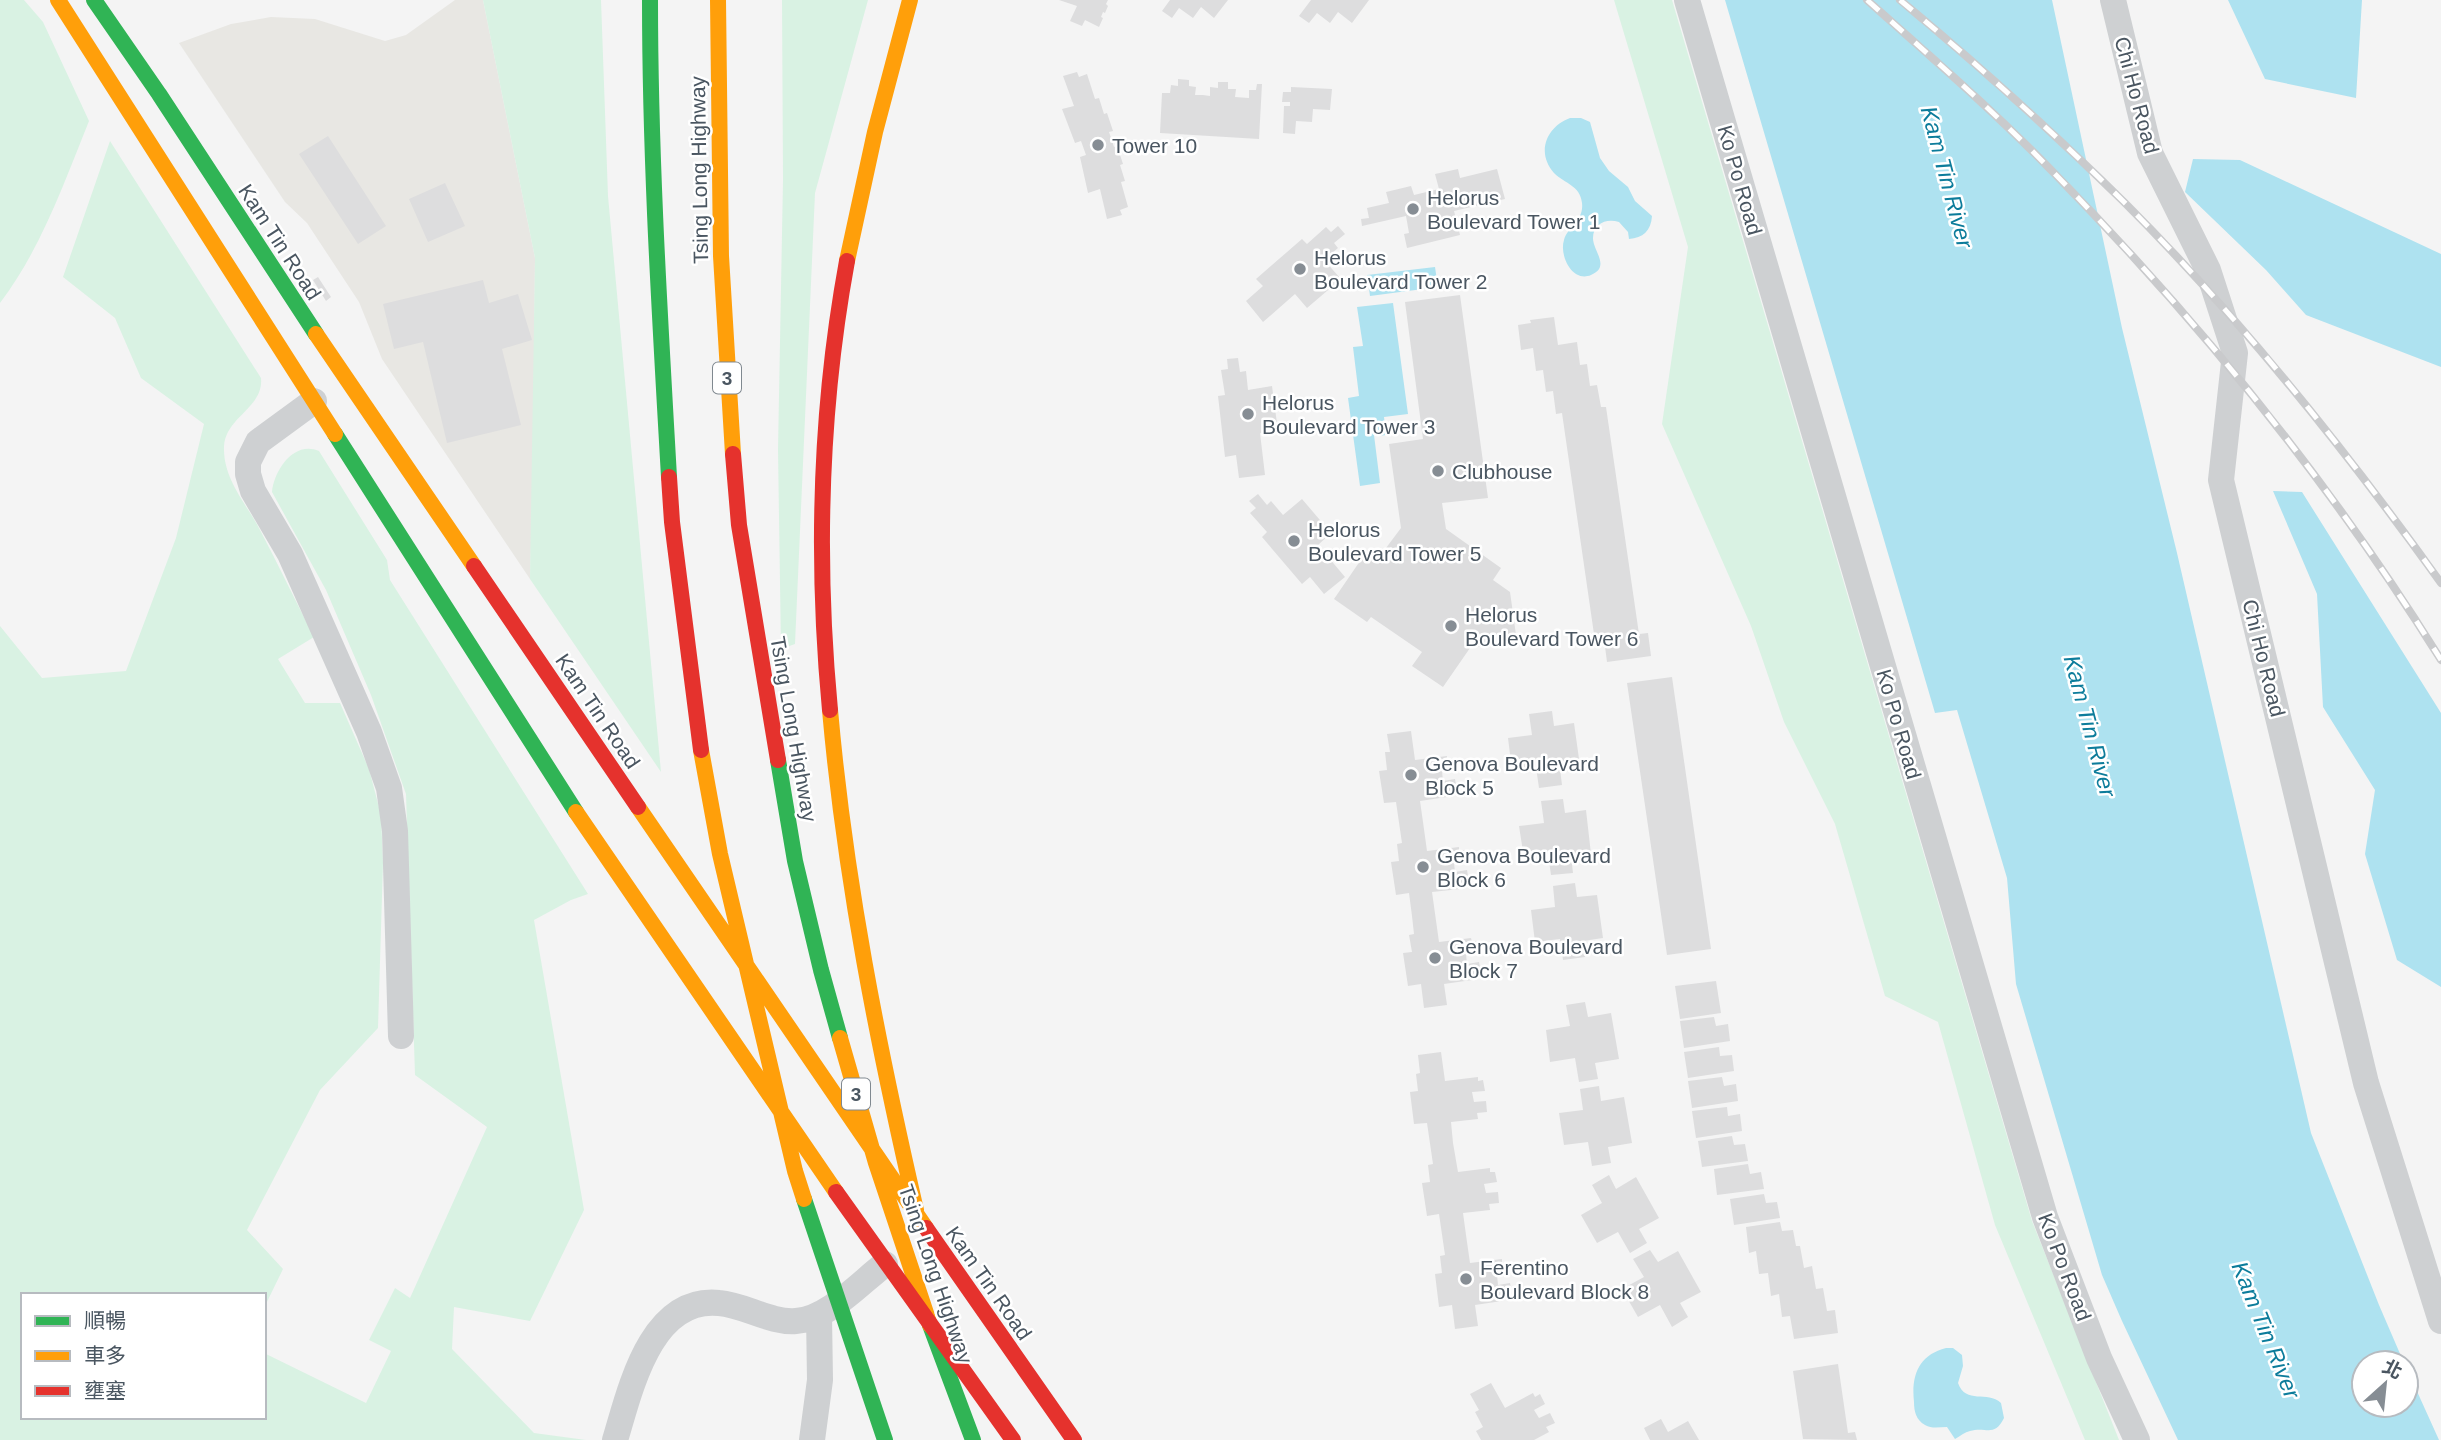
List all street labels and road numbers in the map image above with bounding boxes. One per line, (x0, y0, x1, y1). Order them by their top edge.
street label: Chi Ho Road (2110, 34, 2164, 156)
street label: Tsing Long Highway (686, 75, 712, 264)
street label: Ko Po Road (1713, 122, 1767, 238)
street label: Kam Tin Road (234, 180, 326, 304)
road number: 3 (713, 362, 741, 394)
street label: Chi Ho Road (2238, 597, 2290, 719)
street label: Tsing Long Highway (766, 634, 822, 824)
street label: Kam Tin Road (551, 649, 645, 773)
street label: Ko Po Road (1872, 666, 1926, 782)
road number: 3 (842, 1078, 870, 1110)
street label: Tsing Long Highway (895, 1181, 978, 1367)
street label: Ko Po Road (2034, 1210, 2096, 1324)
street label: Kam Tin Road (941, 1222, 1037, 1344)

